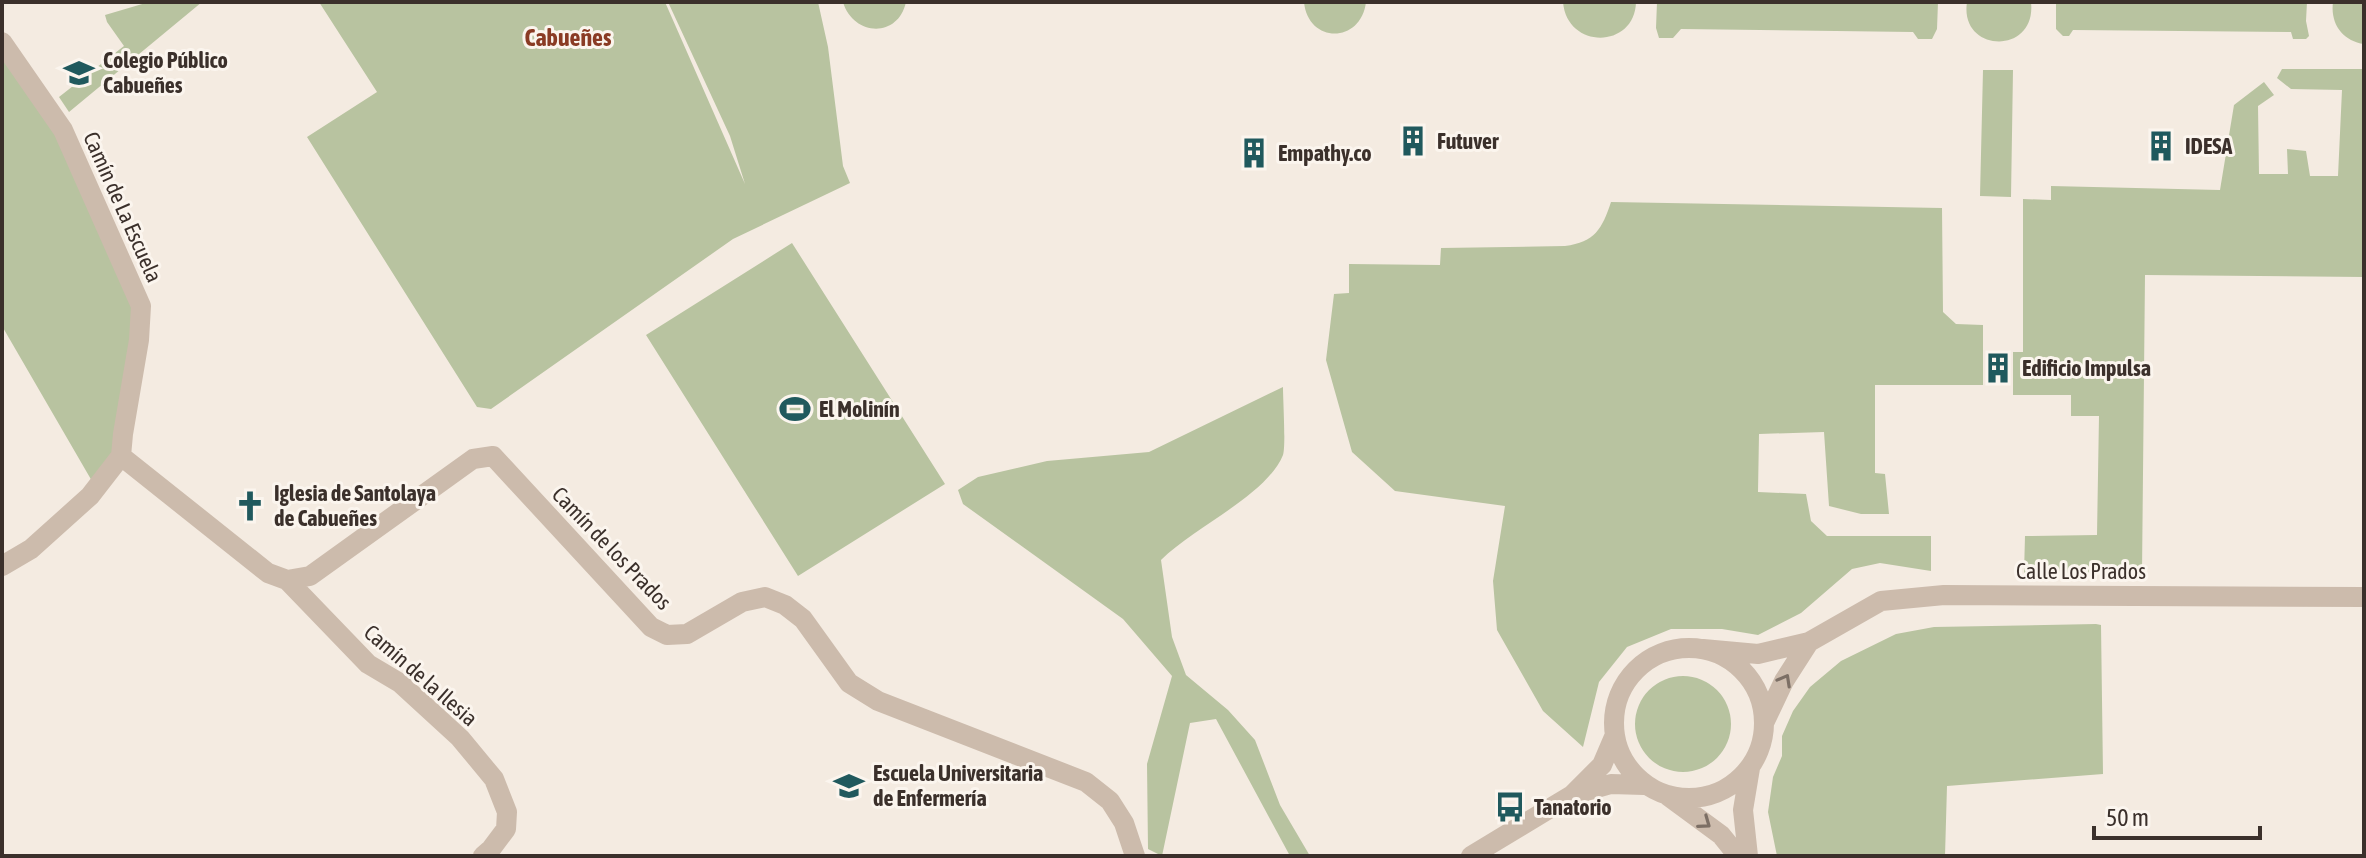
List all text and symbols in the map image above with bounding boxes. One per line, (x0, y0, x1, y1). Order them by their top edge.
district label: Cabueñes (525, 24, 612, 51)
place label: Colegio Público Cabueñes (103, 47, 228, 98)
school or university icon: Colegio Público Cabueñes (62, 56, 96, 90)
building icon: Futuver (1396, 124, 1430, 158)
street label: Camín de La Escuela (78, 128, 168, 286)
place label: Futuver (1437, 128, 1499, 154)
building icon: IDESA (2144, 129, 2178, 163)
place label: IDESA (2185, 133, 2233, 159)
building icon: Empathy.co (1237, 136, 1271, 170)
place label: Empathy.co (1278, 140, 1372, 166)
building icon: Edificio Impulsa (1981, 351, 2015, 385)
place label: Edificio Impulsa (2022, 355, 2151, 381)
sports icon: El Molinín (778, 392, 812, 426)
place label: El Molinín (819, 396, 900, 422)
place label: Iglesia de Santolaya de Cabueñes (274, 480, 436, 531)
street label: Camín de los Prados (547, 481, 677, 615)
church icon: Iglesia de Santolaya de Cabueñes (233, 489, 267, 523)
street label: Calle Los Prados (2016, 558, 2146, 584)
street label: Camín de la Ilesia (359, 619, 483, 731)
one-way arrow (1776, 674, 1791, 689)
place label: Escuela Universitaria de Enfermería (873, 760, 1043, 811)
school or university icon: Escuela Universitaria de Enfermería (832, 769, 866, 803)
bus stop icon: Tanatorio (1493, 790, 1527, 824)
scale bar (2094, 790, 2260, 840)
place label: Tanatorio (1534, 794, 1612, 820)
text: 50 m (2106, 804, 2149, 831)
one-way arrow (1697, 814, 1711, 828)

